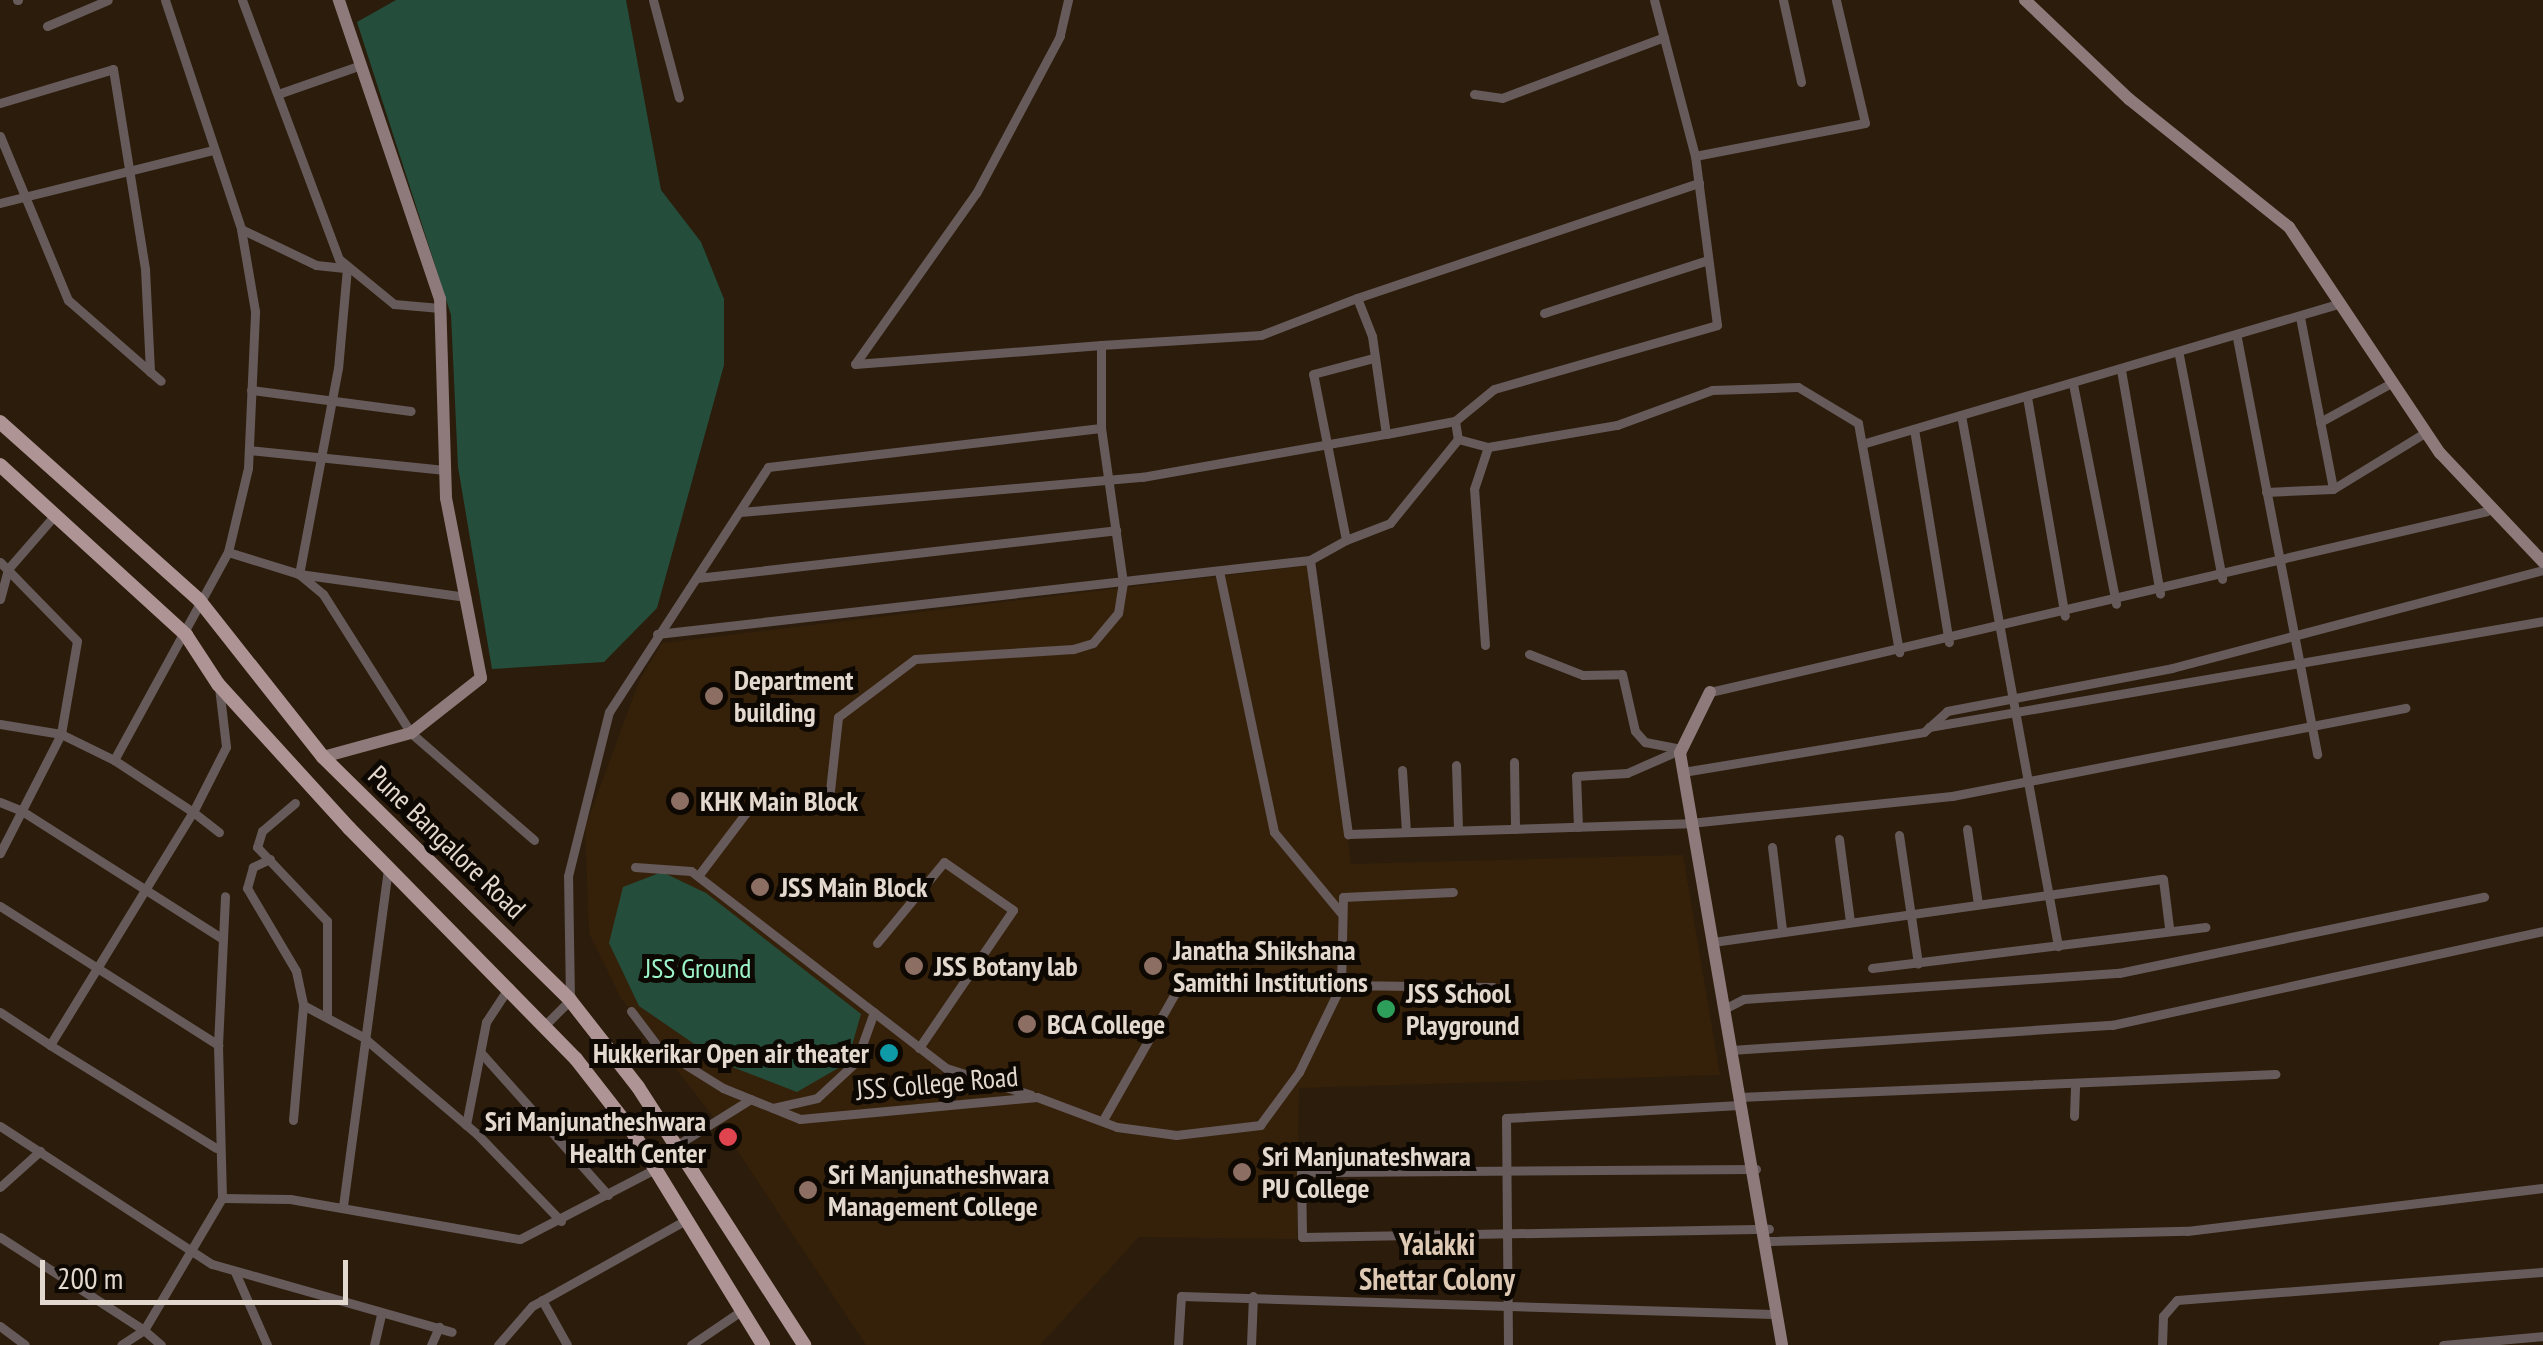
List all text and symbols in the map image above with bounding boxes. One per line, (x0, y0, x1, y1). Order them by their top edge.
place label: Department building (734, 663, 853, 729)
marker: Department building (703, 685, 725, 707)
street label: Pune Bangalore Road (361, 759, 533, 925)
place label: KHK Main Block (700, 784, 859, 818)
marker: KHK Main Block (669, 790, 691, 812)
place label: JSS Main Block (780, 870, 928, 904)
marker: JSS Main Block (749, 876, 771, 898)
place label: Janatha Shikshana Samithi Institutions (1173, 933, 1368, 999)
place label: JSS Botany lab (934, 949, 1079, 983)
park label: JSS Ground (645, 951, 751, 985)
marker: JSS Botany lab (903, 955, 925, 977)
marker: Janatha Shikshana Samithi Institutions (1142, 955, 1164, 977)
place label: JSS School Playground (1406, 976, 1519, 1042)
marker: JSS School Playground (1375, 998, 1397, 1020)
place label: BCA College (1047, 1007, 1167, 1041)
marker: BCA College (1016, 1013, 1038, 1035)
place label: Hukkerikar Open air theater (593, 1036, 869, 1070)
marker: Hukkerikar Open air theater (878, 1042, 900, 1064)
street label: JSS College Road (855, 1059, 1019, 1107)
place label: Sri Manjunatheshwara Health Center (485, 1104, 706, 1170)
marker: Sri Manjunatheshwara Health Center (715, 1124, 741, 1150)
place label: Sri Manjunateshwara PU College (1262, 1139, 1471, 1205)
place label: Sri Manjunatheshwara Management College (828, 1157, 1049, 1223)
marker: Sri Manjunateshwara PU College (1231, 1161, 1253, 1183)
marker: Sri Manjunatheshwara Management College (797, 1179, 819, 1201)
district label: Yalakki Shettar Colony (1359, 1226, 1515, 1296)
scale bar (45, 1240, 352, 1302)
text: 200 m (57, 1258, 123, 1297)

